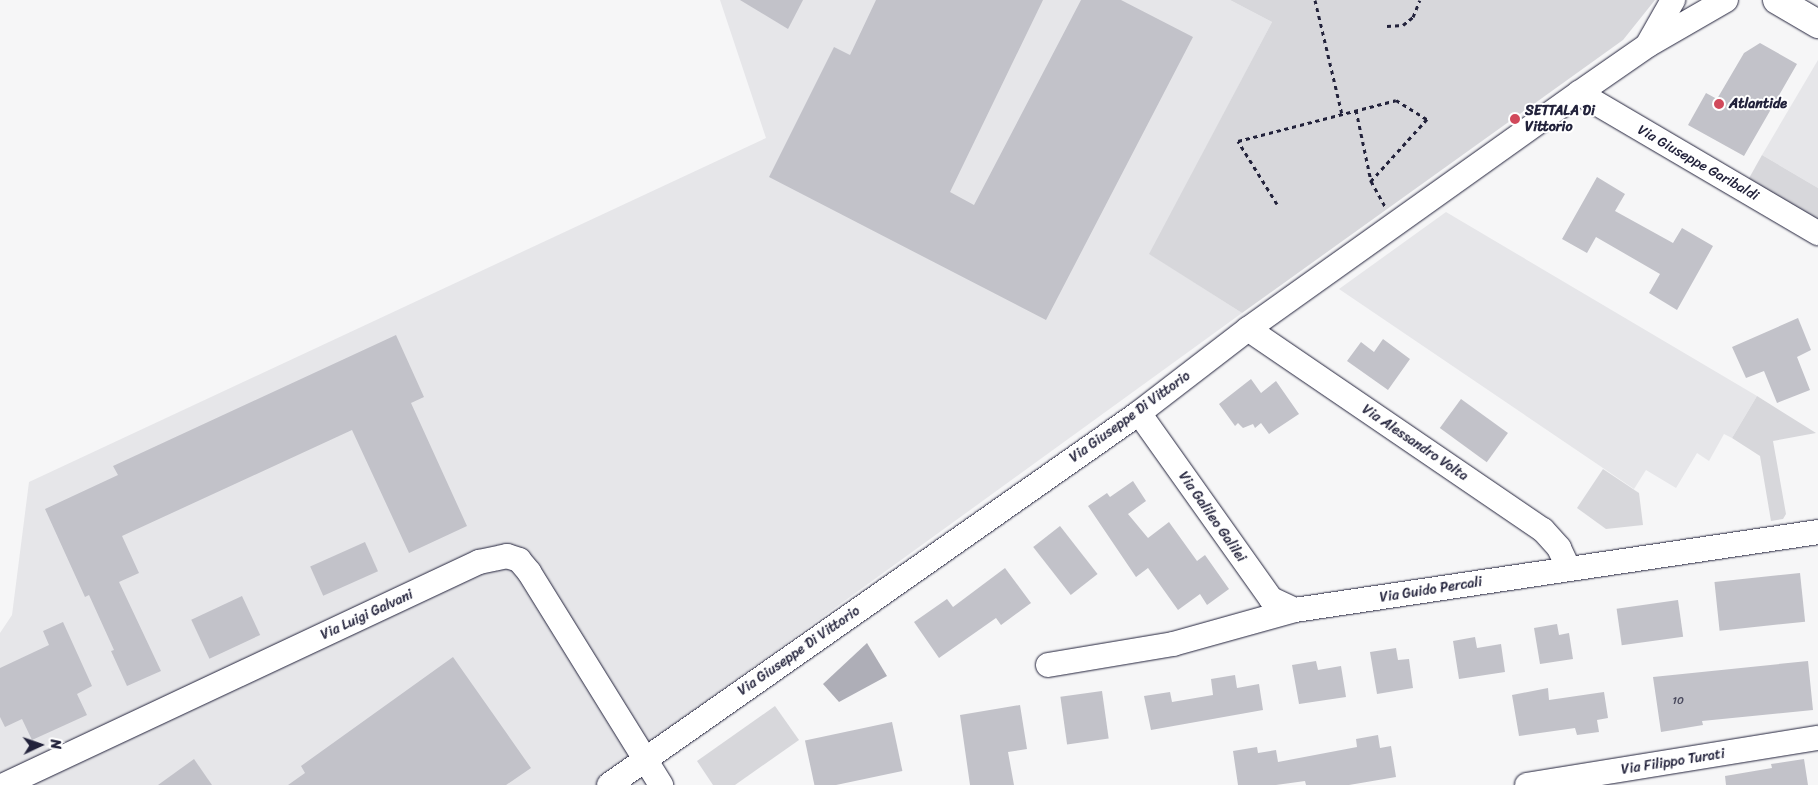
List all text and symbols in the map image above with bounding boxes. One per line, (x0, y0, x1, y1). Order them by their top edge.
place label: Atlantide (1729, 96, 1787, 112)
marker: Atlantide (1713, 98, 1725, 110)
place label: SETTALA Di Vittorio (1525, 103, 1595, 136)
marker: SETTALA Di Vittorio (1509, 113, 1521, 125)
street label: Via Giuseppe Garibaldi (1635, 122, 1761, 204)
street label: Via Giuseppe Di Vittorio (1066, 368, 1194, 466)
street label: Via Alessandro Volta (1358, 401, 1472, 485)
street label: Via Galileo Galilei (1175, 469, 1249, 565)
street label: Via Guido Percali (1378, 574, 1484, 606)
street label: Via Luigi Galvani (318, 586, 416, 644)
street label: Via Giuseppe Di Vittorio (735, 602, 863, 700)
house number: 10 (1672, 694, 1684, 708)
north arrow (15, 720, 65, 770)
text: N (43, 739, 68, 750)
street label: Via Filippo Turati (1620, 746, 1726, 778)

